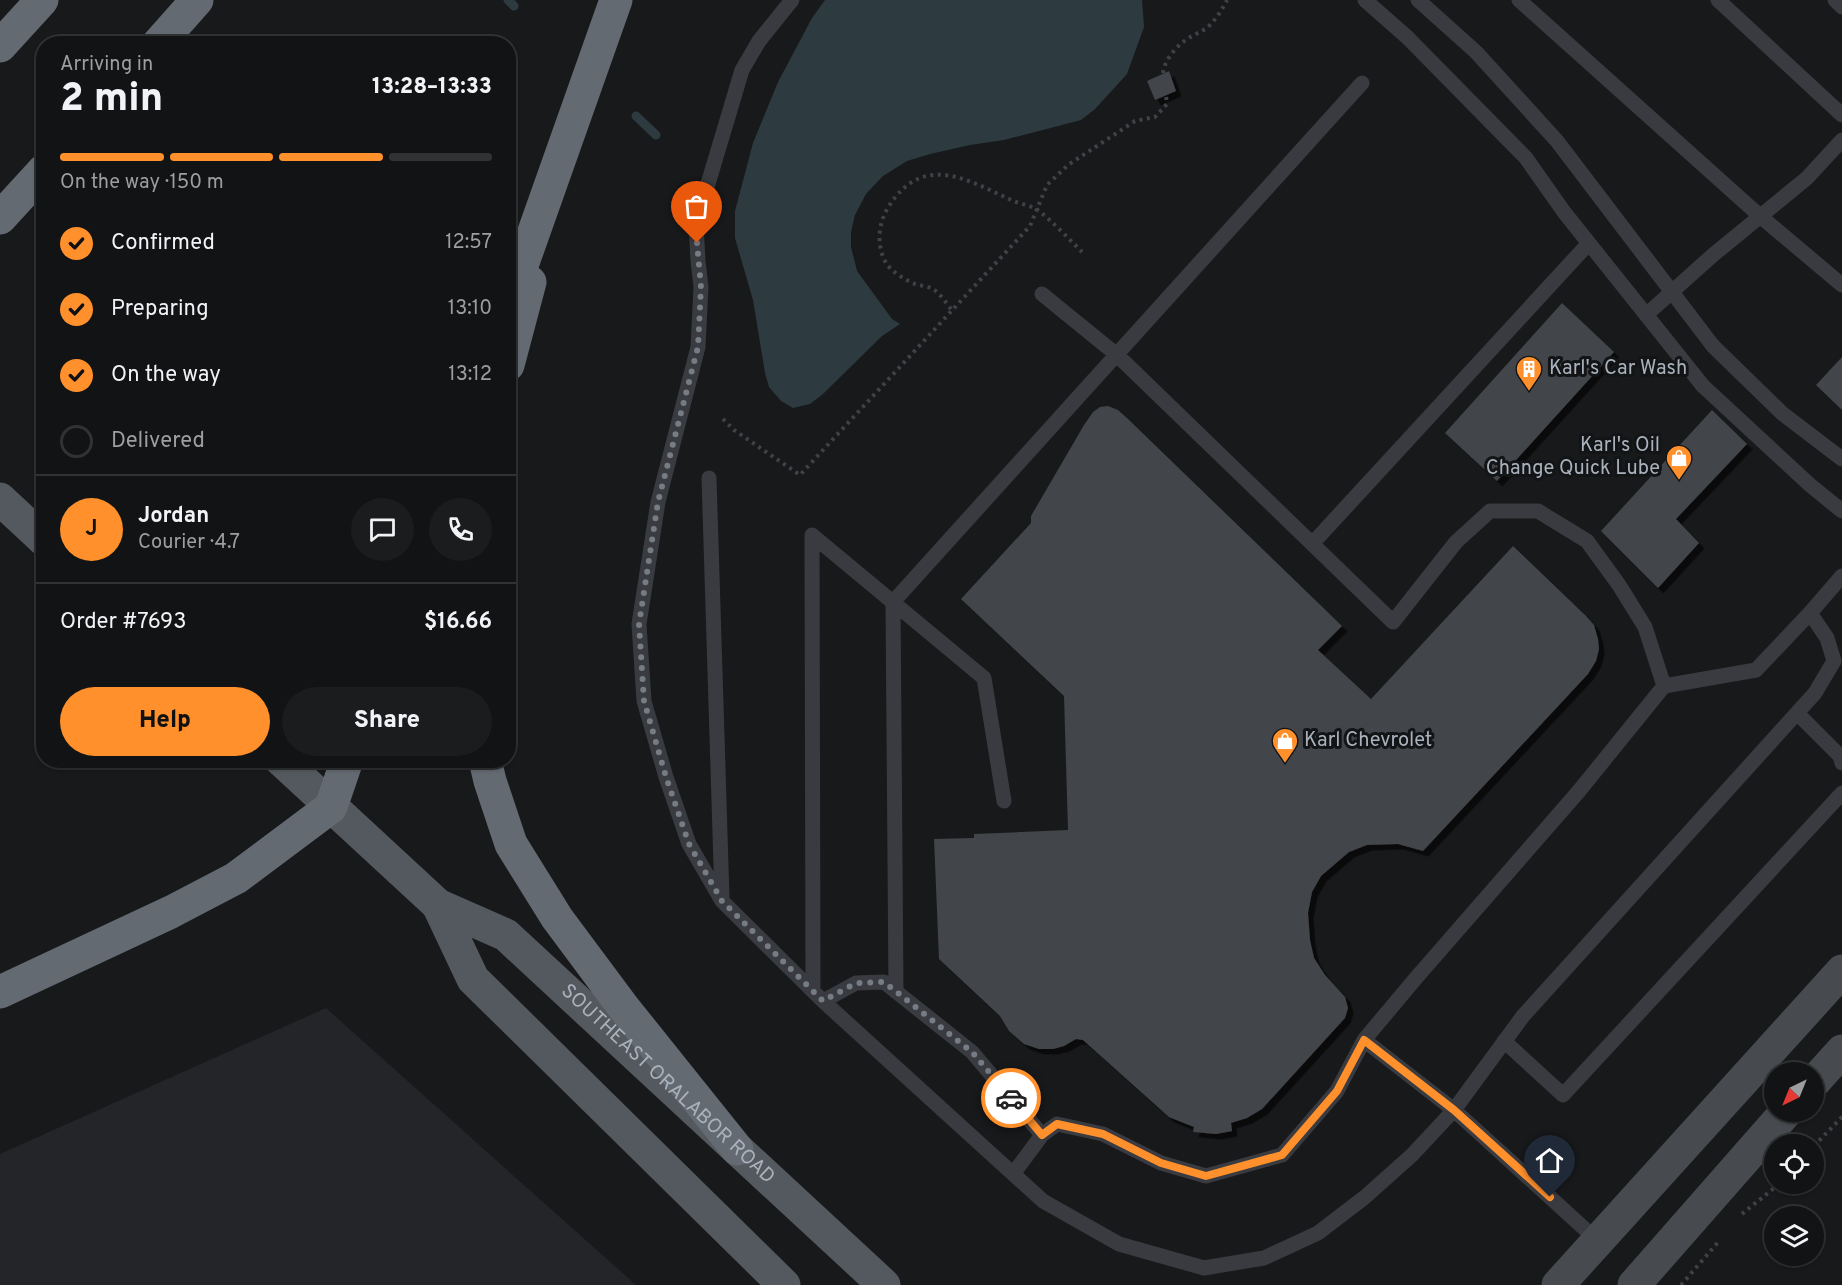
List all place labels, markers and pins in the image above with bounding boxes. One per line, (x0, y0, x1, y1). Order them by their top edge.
pin (671, 181, 722, 243)
building icon: Karl's Car Wash (1514, 354, 1544, 392)
place label: Karl's Car Wash (1549, 356, 1687, 382)
place label: Karl's Oil Change Quick Lube (1486, 433, 1660, 482)
shop icon: Karl's Oil Change Quick Lube (1664, 443, 1694, 481)
shop icon: Karl Chevrolet (1270, 726, 1300, 764)
place label: Karl Chevrolet (1304, 728, 1432, 754)
pin (1524, 1135, 1575, 1197)

